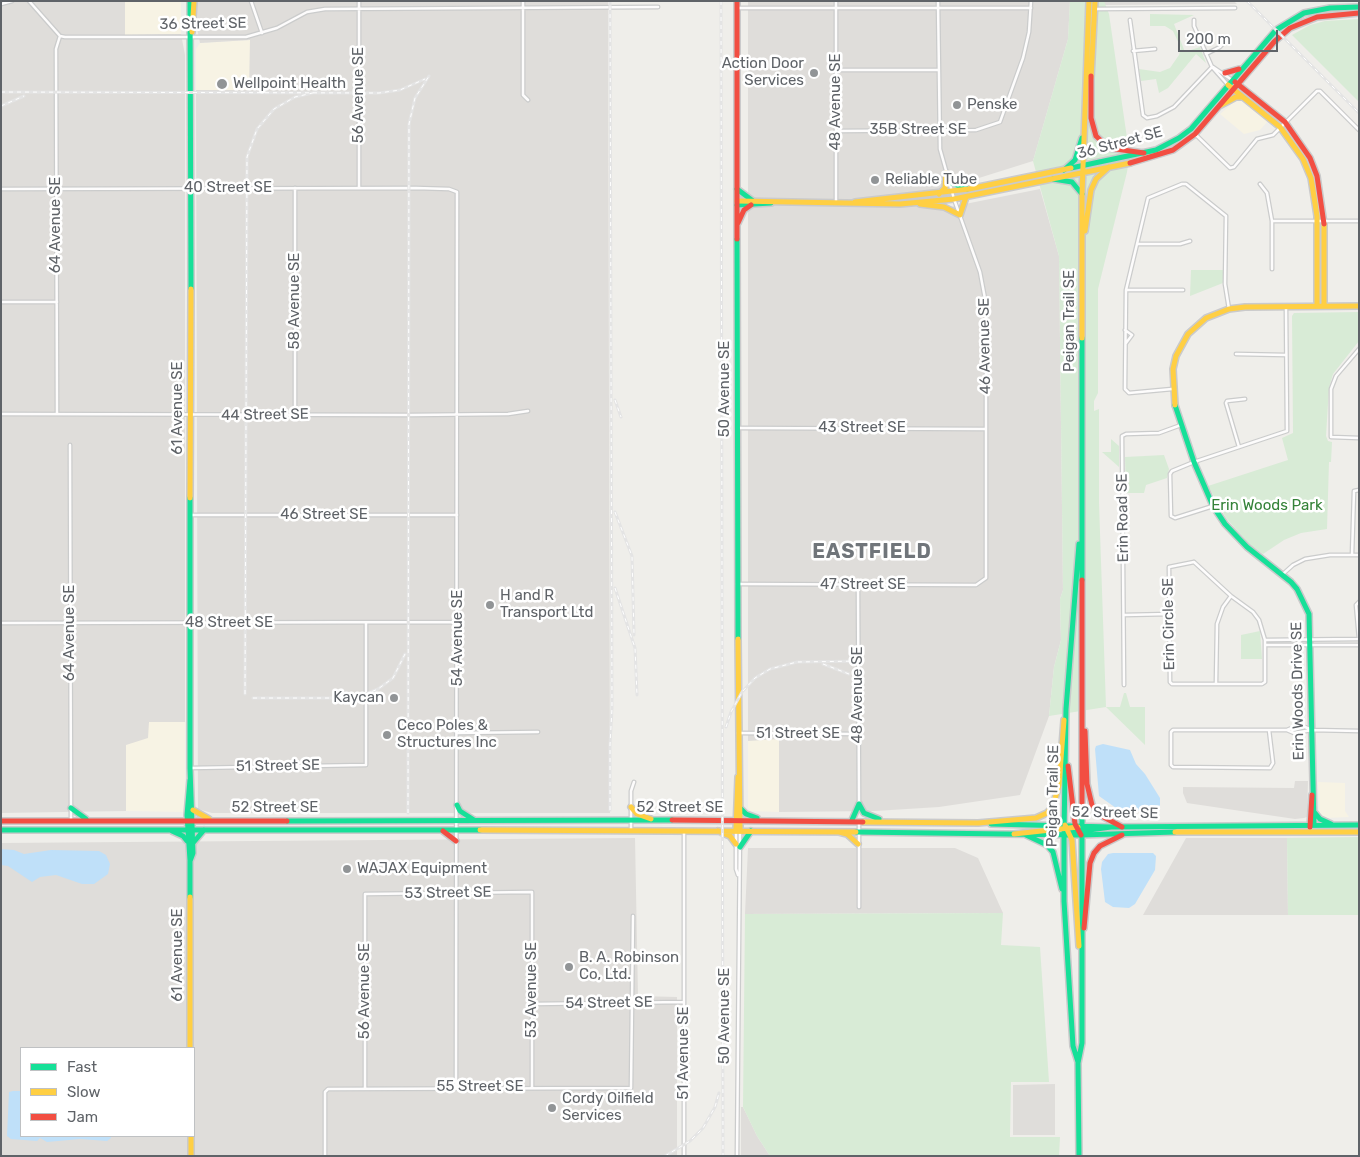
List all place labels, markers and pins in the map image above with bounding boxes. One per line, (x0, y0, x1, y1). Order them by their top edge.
place label: Action Door Services (722, 55, 804, 90)
marker: Action Door Services (808, 67, 820, 79)
place label: Wellpoint Health (233, 75, 346, 93)
marker: Wellpoint Health (215, 77, 229, 91)
place label: Penske (967, 96, 1017, 114)
marker: Penske (951, 99, 963, 111)
place label: Reliable Tube (885, 171, 977, 189)
marker: Reliable Tube (869, 174, 881, 186)
place label: H and R Transport Ltd (500, 587, 593, 622)
marker: H and R Transport Ltd (484, 599, 496, 611)
place label: Kaycan (333, 689, 384, 707)
marker: Kaycan (388, 692, 400, 704)
place label: Ceco Poles & Structures Inc (397, 717, 497, 752)
marker: Ceco Poles & Structures Inc (381, 729, 393, 741)
place label: WAJAX Equipment (357, 860, 487, 878)
marker: WAJAX Equipment (341, 863, 353, 875)
place label: B. A. Robinson Co, Ltd. (579, 949, 679, 984)
marker: B. A. Robinson Co, Ltd. (563, 961, 575, 973)
place label: Cordy Oilfield Services (562, 1090, 654, 1125)
marker: Cordy Oilfield Services (546, 1102, 558, 1114)

